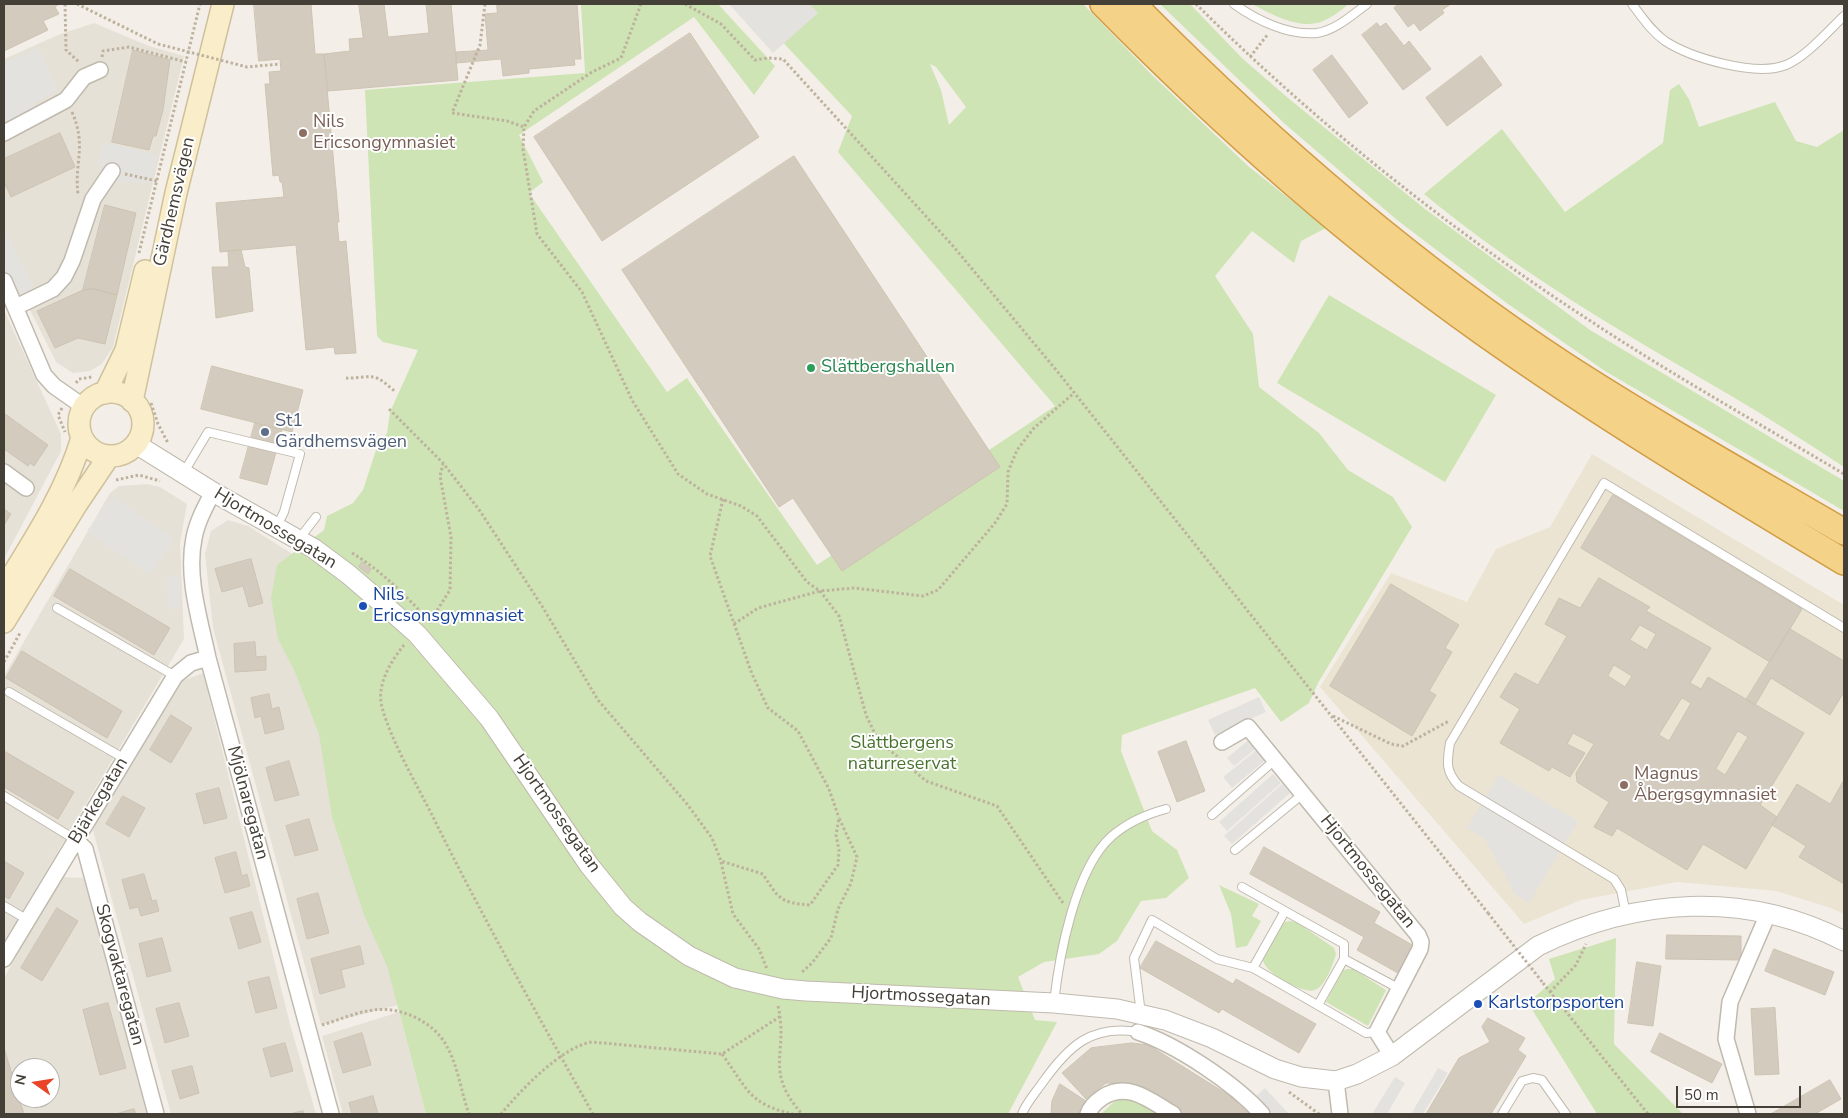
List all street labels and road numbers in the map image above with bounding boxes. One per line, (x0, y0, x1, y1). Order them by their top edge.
street label: Gärdhemsvägen (150, 135, 200, 269)
street label: Hjortmossegatan (210, 484, 340, 574)
street label: Mjölnaregatan (221, 744, 273, 862)
street label: Hjortmossegatan (507, 751, 605, 877)
street label: Bjärkegatan (65, 754, 133, 848)
street label: Hjortmossegatan (1315, 811, 1419, 933)
street label: Skogvaktaregatan (90, 902, 148, 1048)
street label: Hjortmossegatan (851, 983, 991, 1011)

